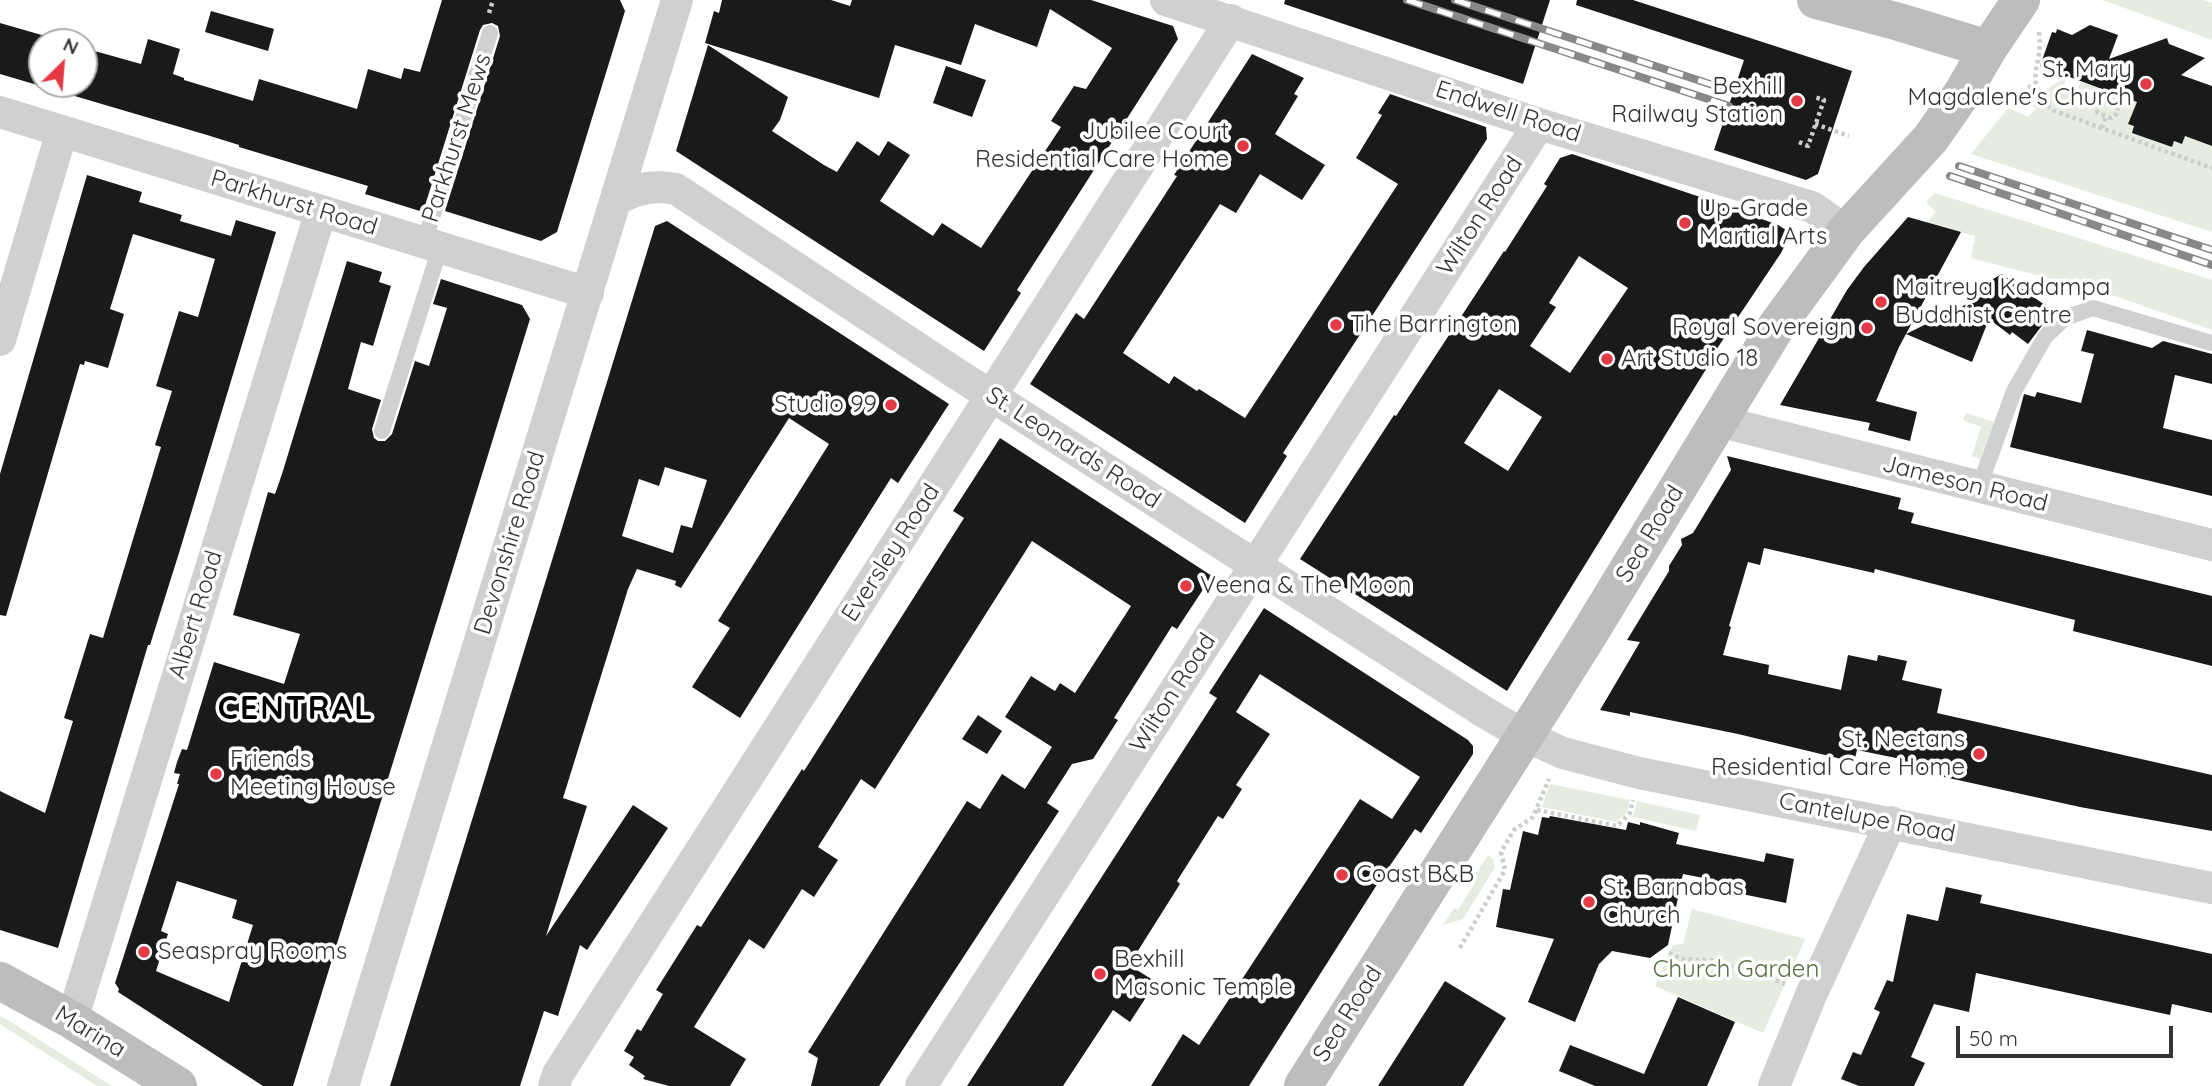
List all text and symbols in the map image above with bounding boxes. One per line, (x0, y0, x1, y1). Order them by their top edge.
north arrow (28, 28, 98, 98)
text: N (60, 32, 82, 60)
street label: Parkhurst Mews (416, 50, 498, 226)
place label: St. Mary Magdalene's Church (1908, 56, 2132, 112)
place label: Bexhill Railway Station (1611, 73, 1783, 129)
street label: Endwell Road (1432, 75, 1584, 149)
marker: St. Mary Magdalene's Church (2138, 76, 2154, 92)
marker: Bexhill Railway Station (1789, 93, 1805, 109)
place label: Jubilee Court Residential Care Home (975, 118, 1229, 174)
marker: Jubilee Court Residential Care Home (1235, 138, 1251, 154)
street label: Wilton Road (1431, 151, 1529, 281)
street label: Parkhurst Road (207, 164, 381, 242)
place label: Up-Grade Martial Arts (1699, 195, 1827, 251)
marker: Up-Grade Martial Arts (1677, 215, 1693, 231)
place label: Maitreya Kadampa Buddhist Centre (1895, 274, 2110, 330)
marker: Maitreya Kadampa Buddhist Centre (1873, 294, 1889, 310)
place label: The Barrington (1350, 311, 1517, 339)
place label: Royal Sovereign (1672, 314, 1853, 342)
marker: The Barrington (1328, 317, 1344, 333)
marker: Royal Sovereign (1859, 320, 1875, 336)
place label: Art Studio 18 (1621, 345, 1758, 373)
marker: Art Studio 18 (1599, 351, 1615, 367)
street label: St. Leonards Road (980, 381, 1166, 515)
place label: Studio 99 (774, 391, 877, 419)
marker: Studio 99 (883, 397, 899, 413)
street label: Devonshire Road (468, 448, 552, 638)
street label: Jameson Road (1879, 450, 2051, 518)
street label: Eversley Road (836, 479, 946, 627)
street label: Sea Road (1610, 480, 1690, 588)
street label: Albert Road (163, 547, 229, 683)
place label: Veena & The Moon (1200, 572, 1411, 600)
marker: Veena & The Moon (1178, 578, 1194, 594)
street label: Wilton Road (1124, 628, 1222, 758)
district label: CENTRAL (219, 690, 373, 728)
place label: St. Nectans Residential Care Home (1711, 726, 1965, 782)
place label: Friends Meeting House (230, 746, 396, 802)
marker: St. Nectans Residential Care Home (1971, 746, 1987, 762)
marker: Friends Meeting House (208, 766, 224, 782)
street label: Cantelupe Road (1776, 787, 1958, 849)
place label: Coast B&B (1356, 861, 1474, 889)
marker: Coast B&B (1334, 867, 1350, 883)
place label: St. Barnabas Church (1603, 874, 1744, 930)
marker: St. Barnabas Church (1581, 894, 1597, 910)
place label: Seaspray Rooms (158, 938, 347, 966)
marker: Seaspray Rooms (136, 944, 152, 960)
place label: Bexhill Masonic Temple (1114, 946, 1293, 1002)
park label: Church Garden (1653, 956, 1819, 984)
street label: Sea Road (1307, 961, 1389, 1067)
marker: Bexhill Masonic Temple (1092, 966, 1108, 982)
street label: Marina (50, 1000, 130, 1064)
scale bar (1960, 1012, 2177, 1056)
text: 50 m (1969, 1025, 2018, 1051)

